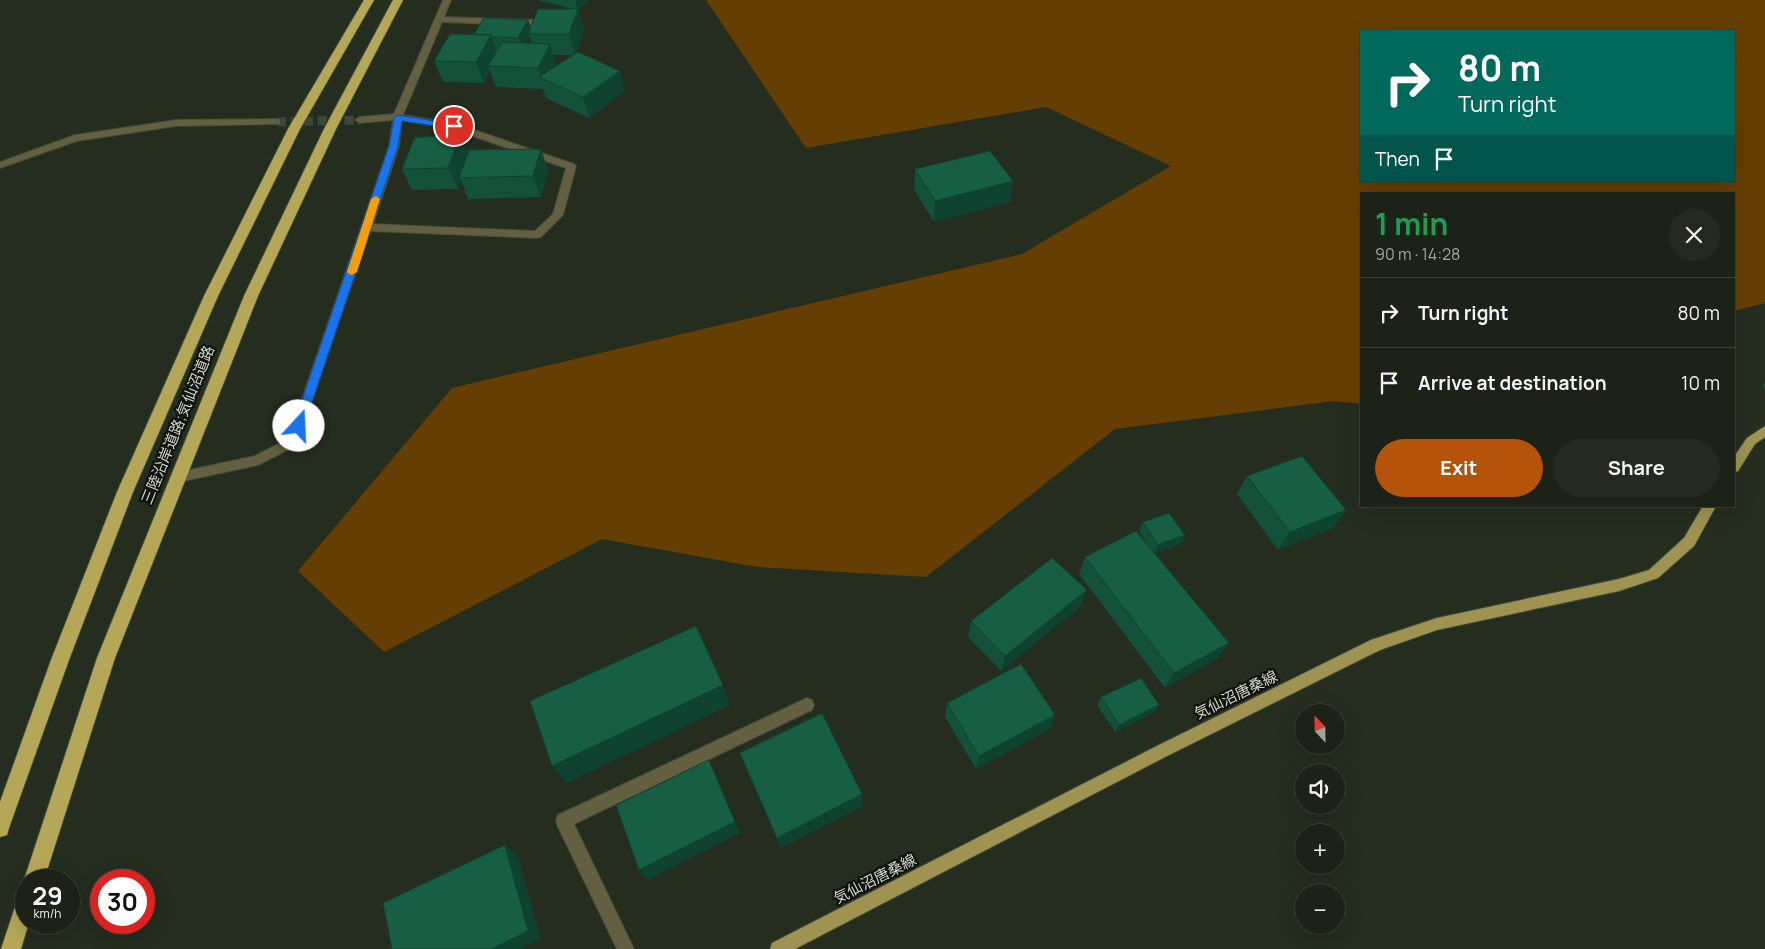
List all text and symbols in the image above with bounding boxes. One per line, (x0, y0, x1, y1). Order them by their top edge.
text: 80 m (1458, 44, 1541, 92)
icon: right (1375, 50, 1440, 115)
text: Turn right (1458, 89, 1556, 119)
pin (433, 105, 475, 147)
icon: arrive (440, 112, 468, 140)
icon: arrive (1430, 145, 1458, 173)
text: Then (1375, 146, 1420, 172)
text: 1 min (1375, 203, 1448, 244)
button: close (1668, 209, 1720, 261)
text: 90 m · 14:28 (1375, 243, 1460, 265)
icon: right (1375, 299, 1403, 327)
text: Turn right (1418, 300, 1508, 326)
text: 80 m (1677, 300, 1720, 326)
street label: 三陸沿岸道路;気仙沼道路 (136, 342, 219, 507)
icon: arrive (1375, 369, 1403, 397)
text: Arrive at destination (1418, 370, 1607, 396)
text: 10 m (1681, 370, 1720, 396)
position arrow (272, 399, 324, 451)
button: Exit (1375, 439, 1543, 497)
button: Share (1553, 439, 1720, 497)
street label: 気仙沼唐桑線 (1191, 665, 1281, 724)
north arrow (1295, 704, 1345, 754)
map controls (1295, 704, 1345, 934)
button: sound (1295, 764, 1345, 814)
button: + (1295, 824, 1345, 874)
street label: 気仙沼唐桑線 (830, 849, 920, 908)
speed limit sign: 30 (90, 869, 155, 934)
text: 29 (32, 878, 63, 913)
button: − (1295, 884, 1345, 934)
text: km/h (34, 905, 61, 922)

